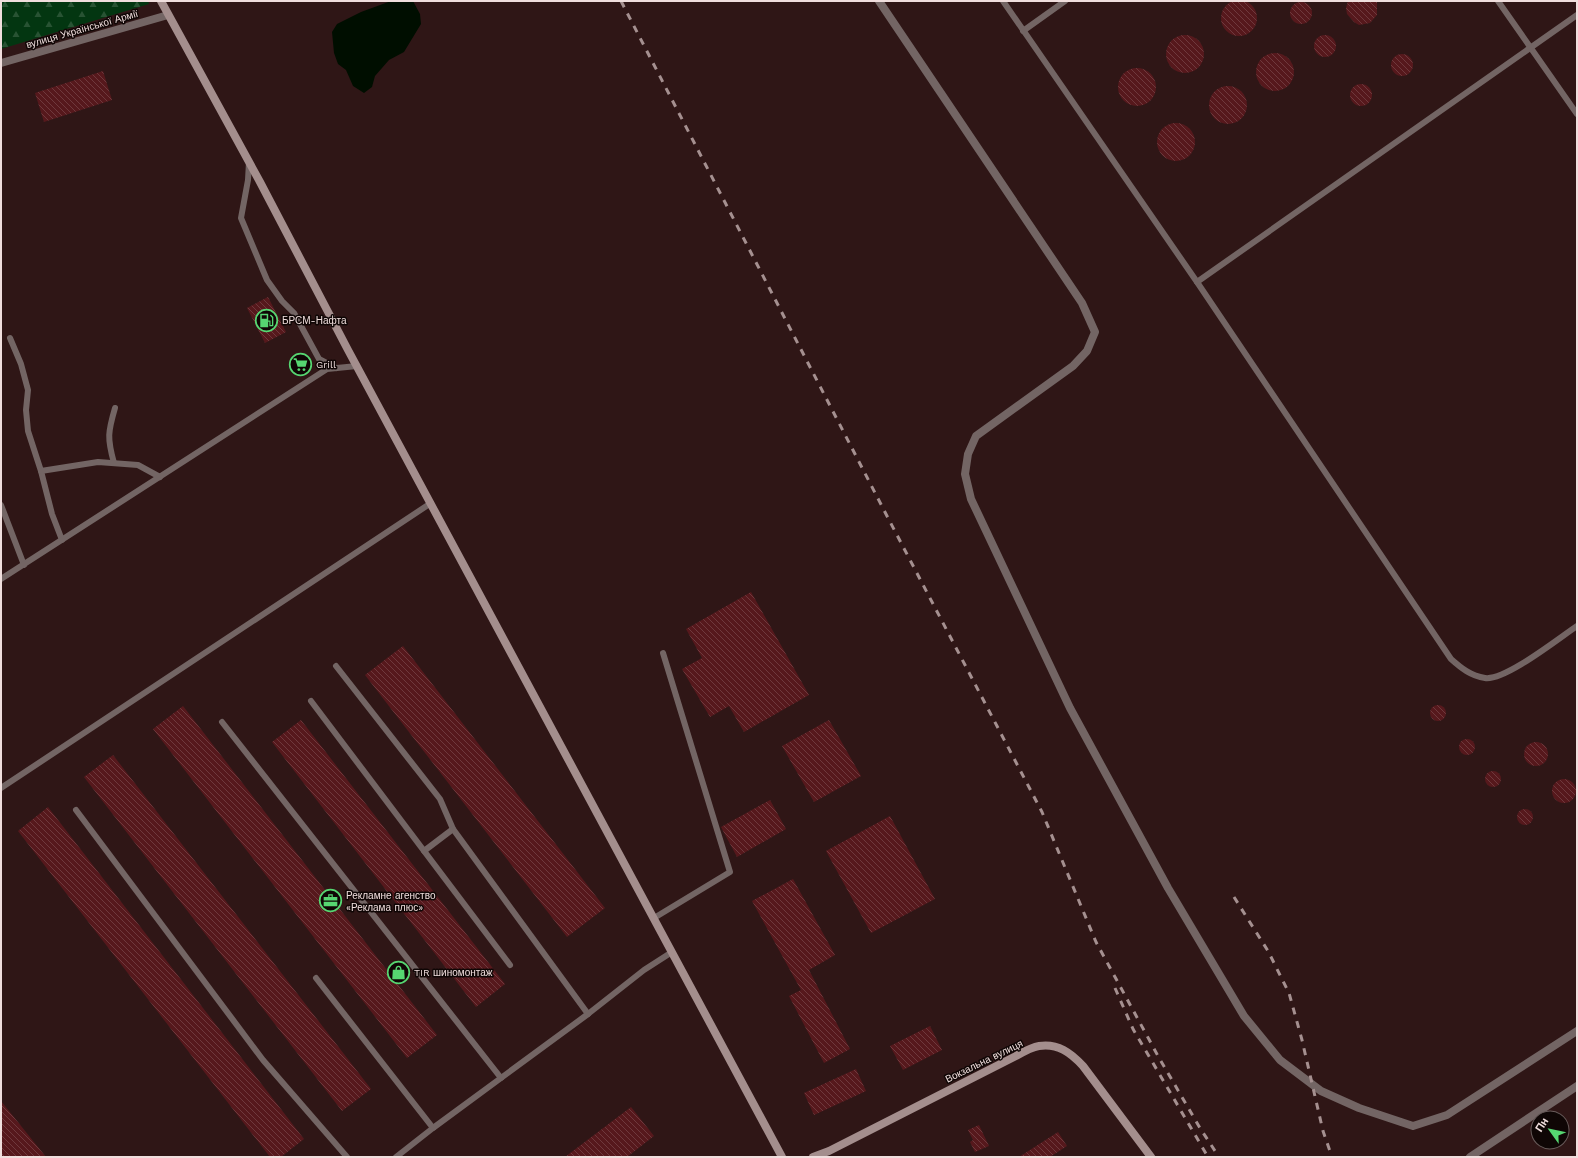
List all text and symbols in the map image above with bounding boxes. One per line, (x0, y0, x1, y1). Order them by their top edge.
street label: вулиця Української Армії (25, 8, 140, 50)
fuel station icon: БРСМ-Нафта (253, 307, 279, 333)
place label: БРСМ-Нафта (282, 315, 347, 326)
supermarket icon: Grill (288, 351, 314, 377)
place label: Grill (316, 359, 336, 370)
office icon: Рекламне агенство «Реклама плюс» (318, 888, 344, 914)
place label: Рекламне агенство «Реклама плюс» (346, 890, 436, 913)
shop icon: TIR шиномонтаж (386, 959, 412, 985)
place label: TIR шиномонтаж (414, 967, 493, 978)
street label: Вокзальна вулиця (943, 1037, 1025, 1085)
north arrow (1530, 1110, 1570, 1150)
text: Пн (1533, 1115, 1551, 1134)

